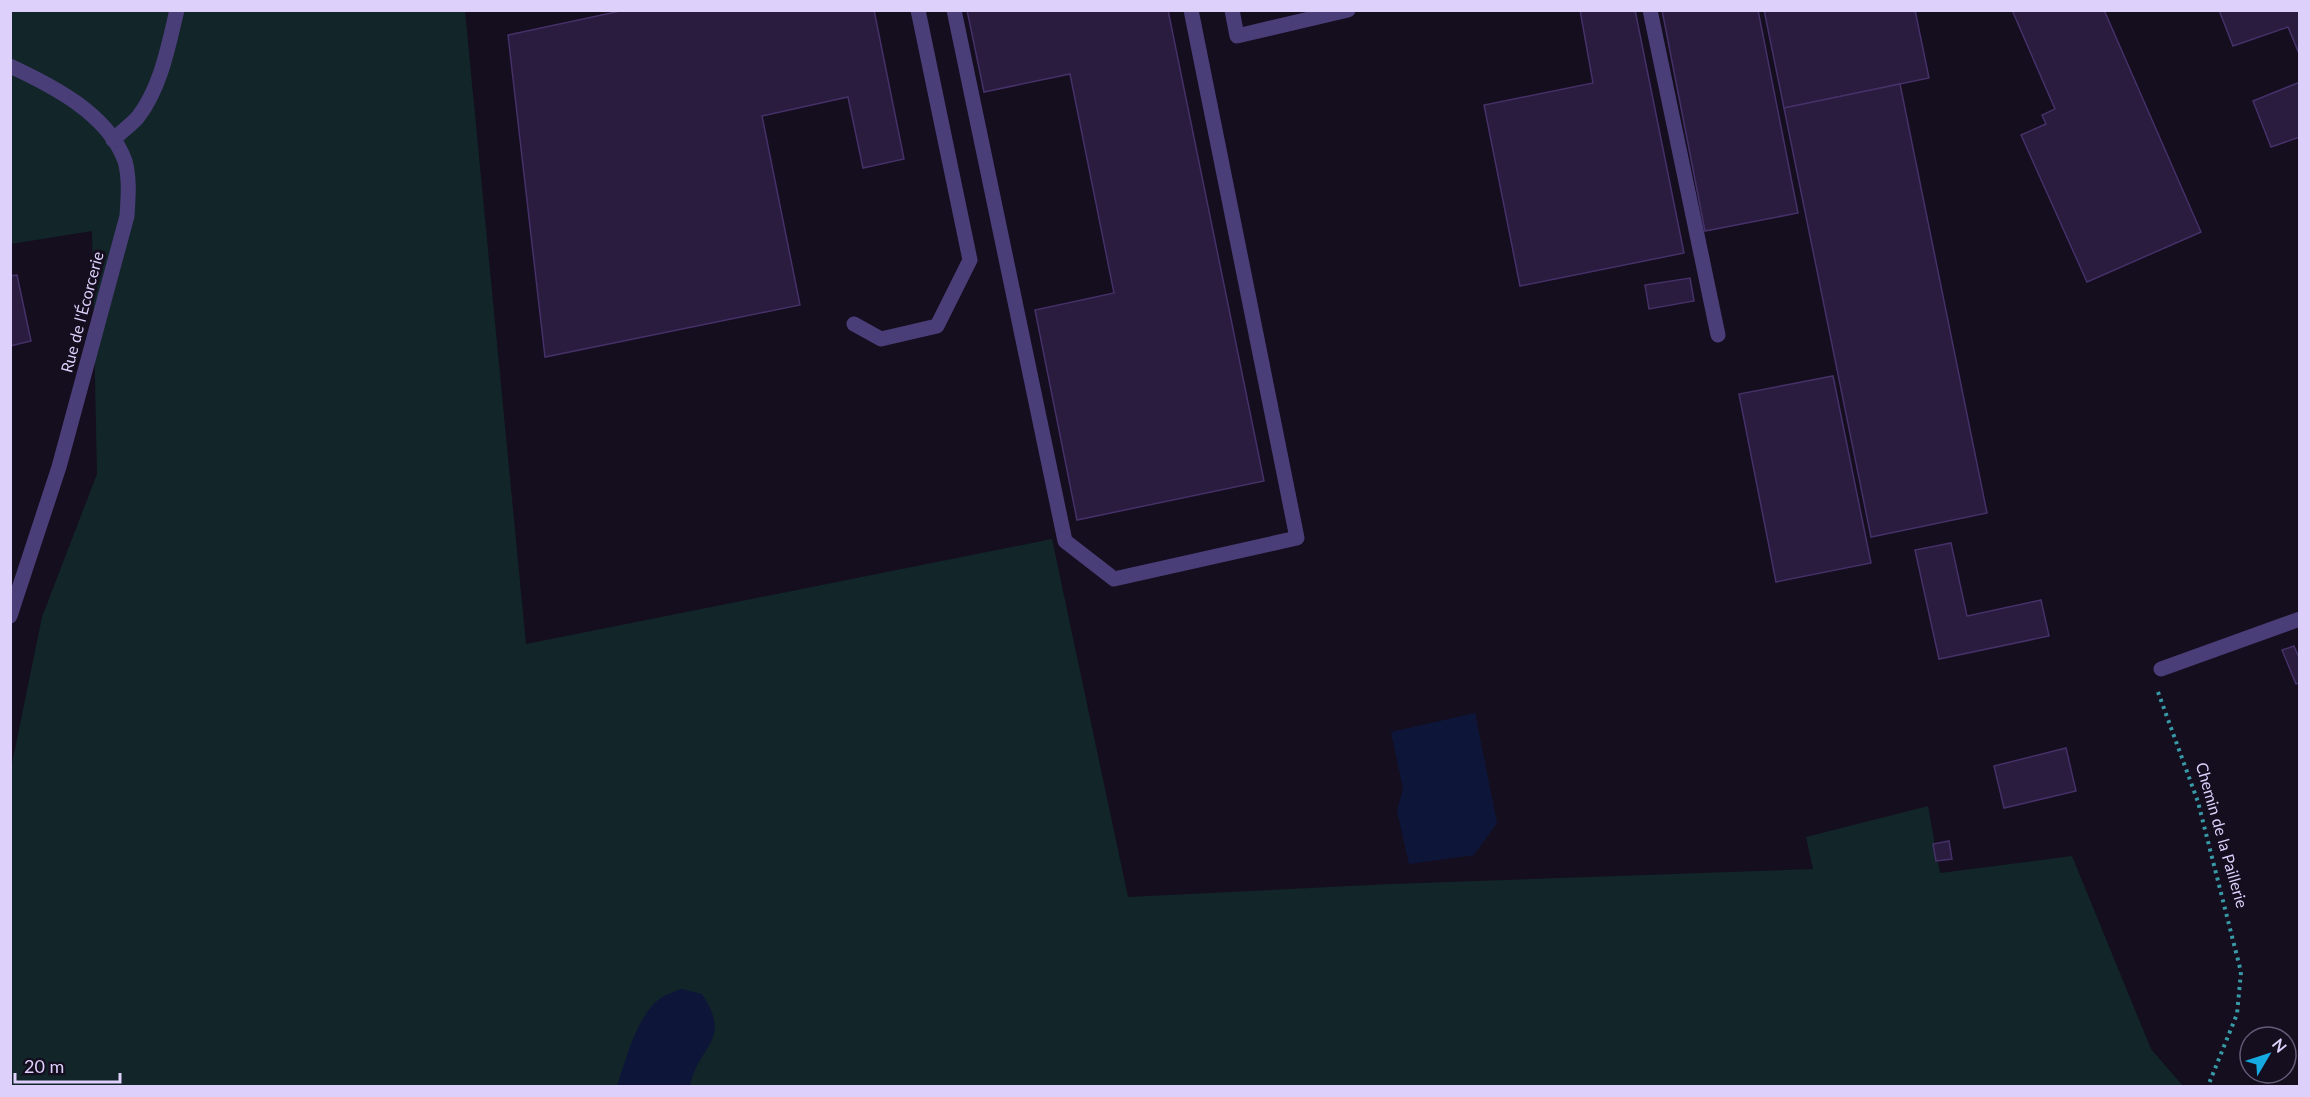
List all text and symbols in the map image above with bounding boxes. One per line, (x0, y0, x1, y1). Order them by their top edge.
street label: Rue de l'Écorcerie (56, 249, 107, 375)
street label: Chemin de la Paillerie (2193, 760, 2252, 910)
north arrow (2238, 1025, 2298, 1085)
text: N (2269, 1034, 2291, 1056)
scale bar (15, 1046, 120, 1084)
text: 20 m (24, 1055, 64, 1077)

